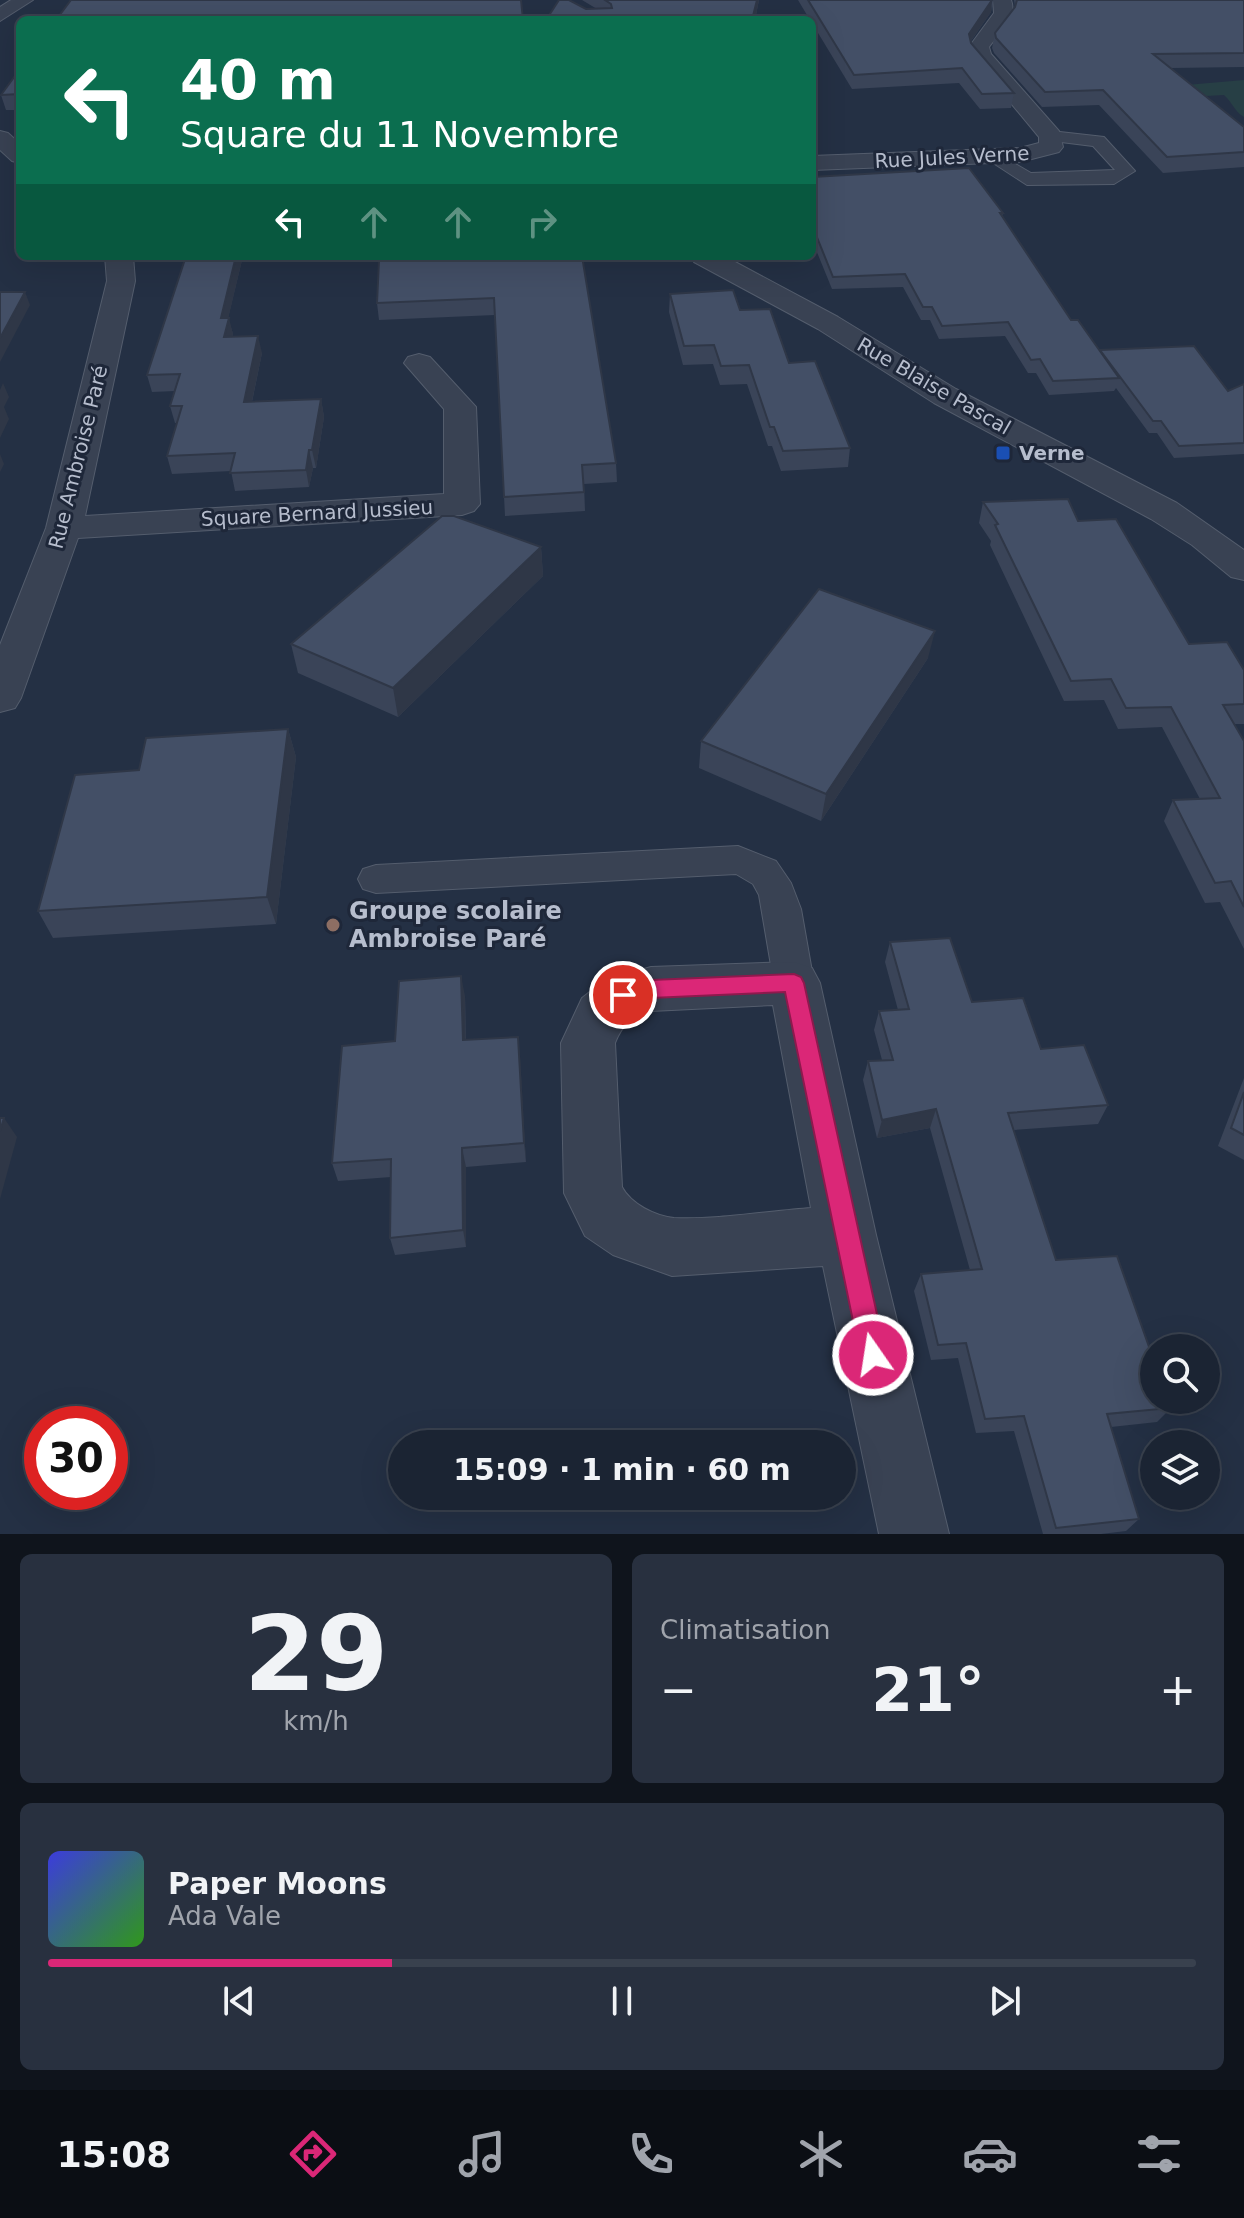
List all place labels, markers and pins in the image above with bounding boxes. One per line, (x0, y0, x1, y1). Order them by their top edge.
place label: Verne (1019, 441, 1085, 465)
marker: Verne (994, 444, 1012, 462)
place label: Groupe scolaire Ambroise Paré (349, 897, 562, 953)
marker: Groupe scolaire Ambroise Paré (324, 916, 342, 934)
pin (589, 961, 657, 1029)

